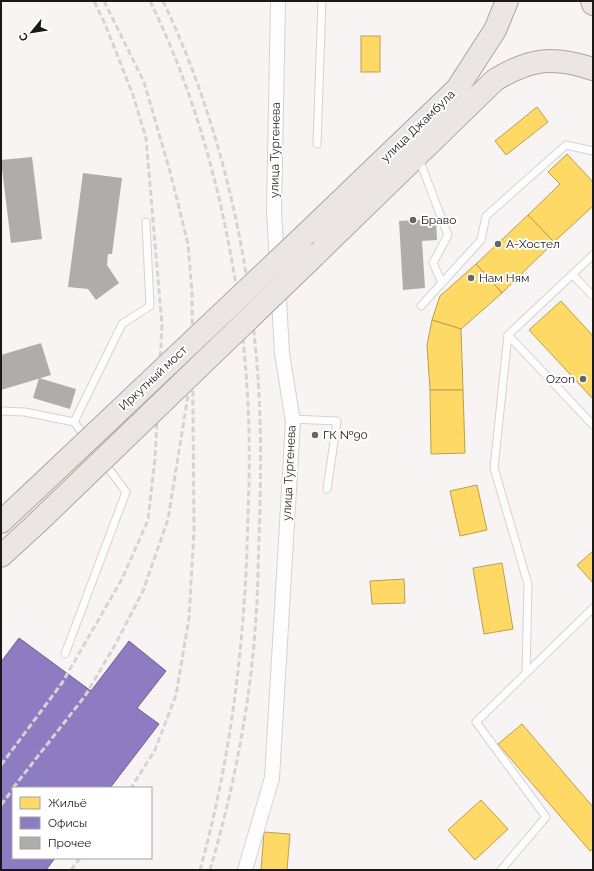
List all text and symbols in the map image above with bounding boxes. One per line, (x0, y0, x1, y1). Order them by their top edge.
north arrow (12, 12, 52, 52)
text: С (16, 30, 31, 43)
street label: улица Джамбула (378, 87, 458, 165)
street label: улица Тургенева (267, 102, 283, 198)
place label: Браво (421, 213, 456, 227)
marker: Браво (408, 215, 418, 225)
place label: А-Хостел (506, 237, 560, 251)
marker: А-Хостел (493, 239, 503, 249)
place label: Нам Ням (479, 271, 529, 285)
marker: Нам Ням (466, 273, 476, 283)
street label: Иркутный мост (116, 343, 190, 413)
place label: Ozon (546, 372, 575, 386)
marker: Ozon (578, 374, 588, 384)
street label: улица Тургенева (280, 425, 298, 521)
place label: ГК №90 (323, 428, 368, 442)
marker: ГК №90 (310, 430, 320, 440)
legend (12, 787, 152, 859)
text: Жильё (48, 796, 87, 810)
text: Офисы (48, 816, 87, 830)
text: Прочее (48, 836, 91, 850)

